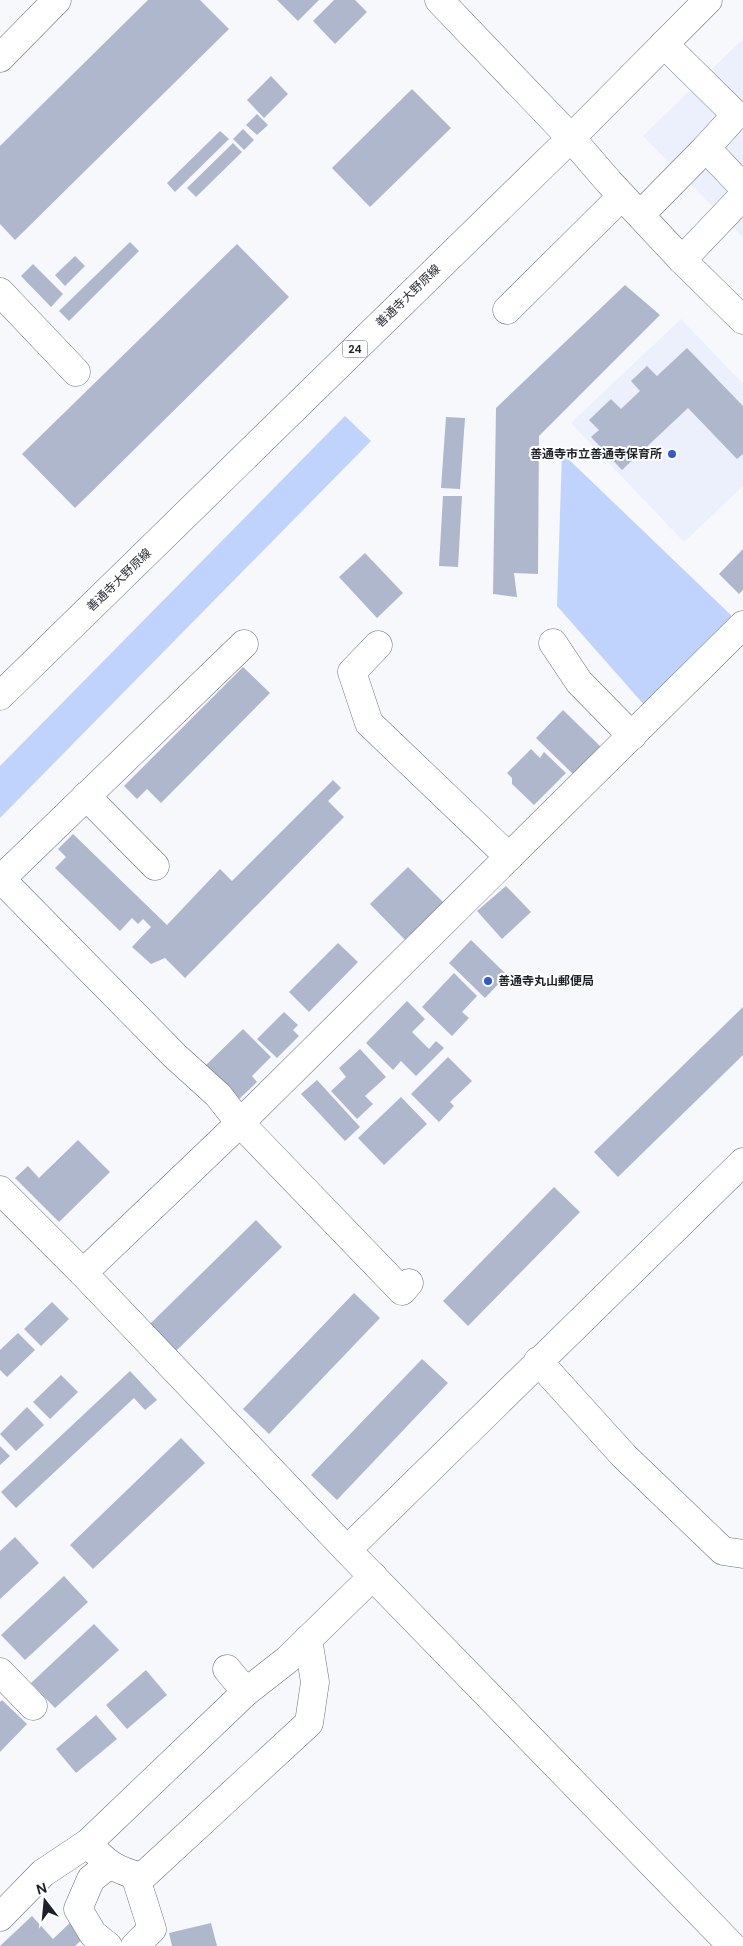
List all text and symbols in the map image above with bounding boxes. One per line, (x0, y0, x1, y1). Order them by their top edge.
street label: 善通寺大野原線 (372, 261, 444, 331)
road number: 24 (342, 340, 368, 358)
place label: 善通寺市立善通寺保育所 (530, 446, 662, 462)
marker: 善通寺市立善通寺保育所 (666, 448, 678, 460)
street label: 善通寺大野原線 (83, 545, 155, 615)
place label: 善通寺丸山郵便局 (498, 973, 594, 989)
marker: 善通寺丸山郵便局 (482, 975, 494, 987)
north arrow (20, 1876, 70, 1926)
text: N (34, 1878, 49, 1899)

